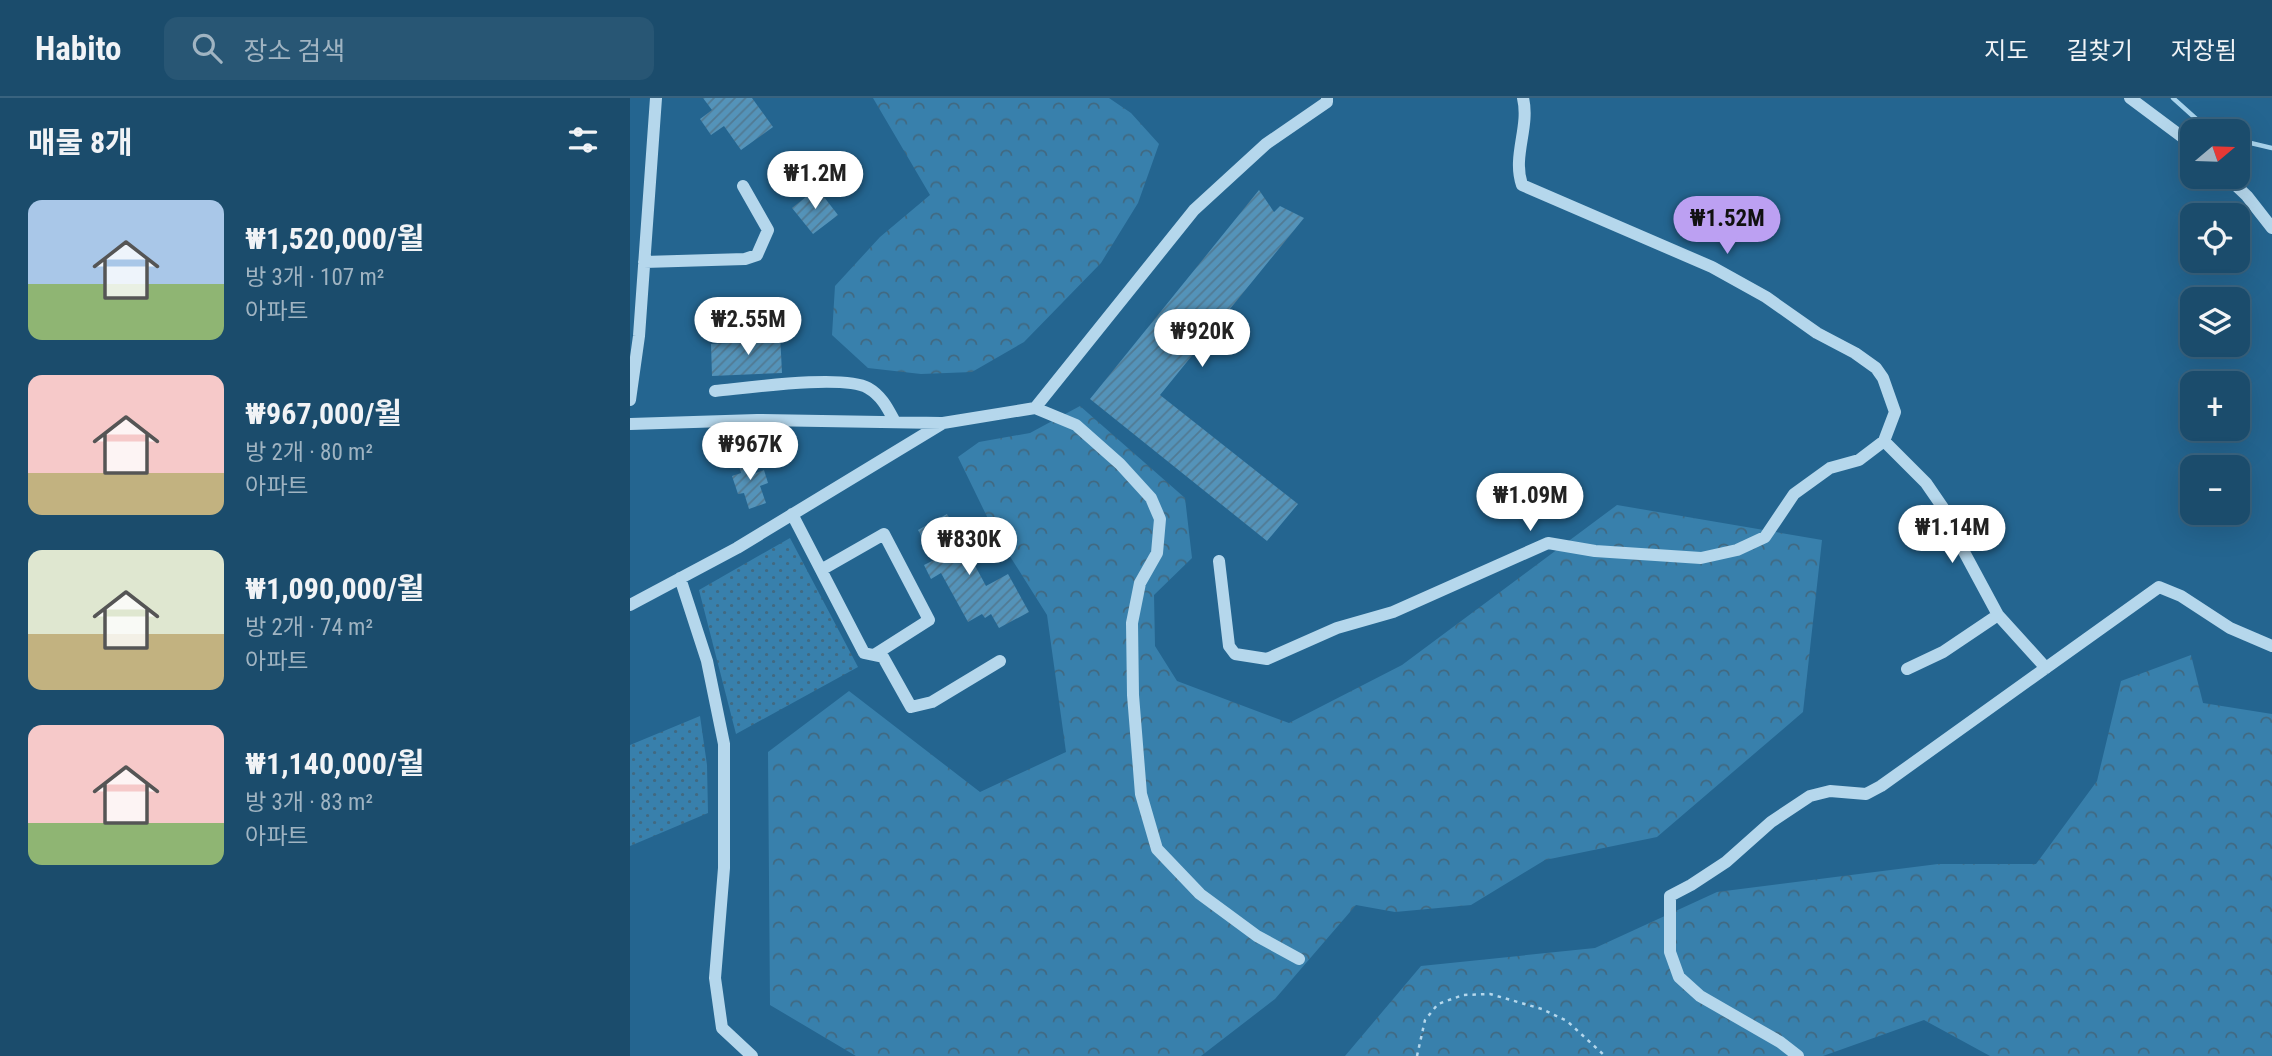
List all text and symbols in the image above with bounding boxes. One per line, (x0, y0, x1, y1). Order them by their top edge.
search box (164, 17, 654, 80)
text: Habito (35, 29, 122, 68)
icon: search (188, 29, 226, 67)
text: 장소 검색 (244, 36, 345, 66)
text: 지도 (1984, 37, 2029, 65)
text: 길찾기 (2067, 37, 2133, 65)
text: 저장됨 (2171, 37, 2237, 65)
north arrow (2180, 119, 2250, 189)
map controls (2180, 119, 2250, 525)
icon: filters (564, 121, 602, 159)
text: 매물 8개 (28, 125, 133, 160)
pin: ₩1.2M (766, 152, 864, 211)
text: ₩1.2M (783, 160, 847, 187)
pin: ₩1.52M (1670, 197, 1784, 256)
button: locate (2180, 203, 2250, 273)
text: ₩1.52M (1689, 205, 1765, 232)
text: ₩1,520,000/월 (245, 221, 424, 256)
icon: home (84, 228, 168, 312)
text: 방 3개 · 107 m² (245, 264, 384, 291)
button: layers (2180, 287, 2250, 357)
text: 아파트 (245, 298, 308, 325)
pin: ₩2.55M (691, 298, 805, 357)
text: ₩2.55M (710, 306, 786, 333)
pin: ₩920K (1153, 310, 1251, 369)
text: ₩920K (1170, 318, 1234, 345)
button: + (2180, 371, 2250, 441)
text: ₩967,000/월 (245, 396, 402, 431)
icon: home (84, 403, 168, 487)
pin: ₩967K (701, 422, 799, 482)
text: ₩967K (718, 431, 782, 458)
text: 방 2개 · 80 m² (245, 439, 373, 466)
button: − (2180, 455, 2250, 525)
text: 아파트 (245, 473, 308, 500)
pin: ₩1.09M (1473, 474, 1587, 533)
text: ₩1.09M (1492, 482, 1568, 509)
pin: ₩1.14M (1895, 505, 2009, 565)
text: ₩1.14M (1914, 514, 1990, 541)
pin: ₩830K (920, 518, 1018, 577)
text: ₩830K (937, 526, 1001, 553)
text: ₩1,090,000/월 (245, 571, 424, 606)
icon: home (84, 578, 168, 662)
text: 방 2개 · 74 m² (245, 614, 373, 641)
text: 아파트 (245, 648, 308, 675)
text: ₩1,140,000/월 (245, 746, 424, 781)
icon: home (84, 753, 168, 837)
text: 방 3개 · 83 m² (245, 789, 373, 816)
text: 아파트 (245, 823, 308, 850)

